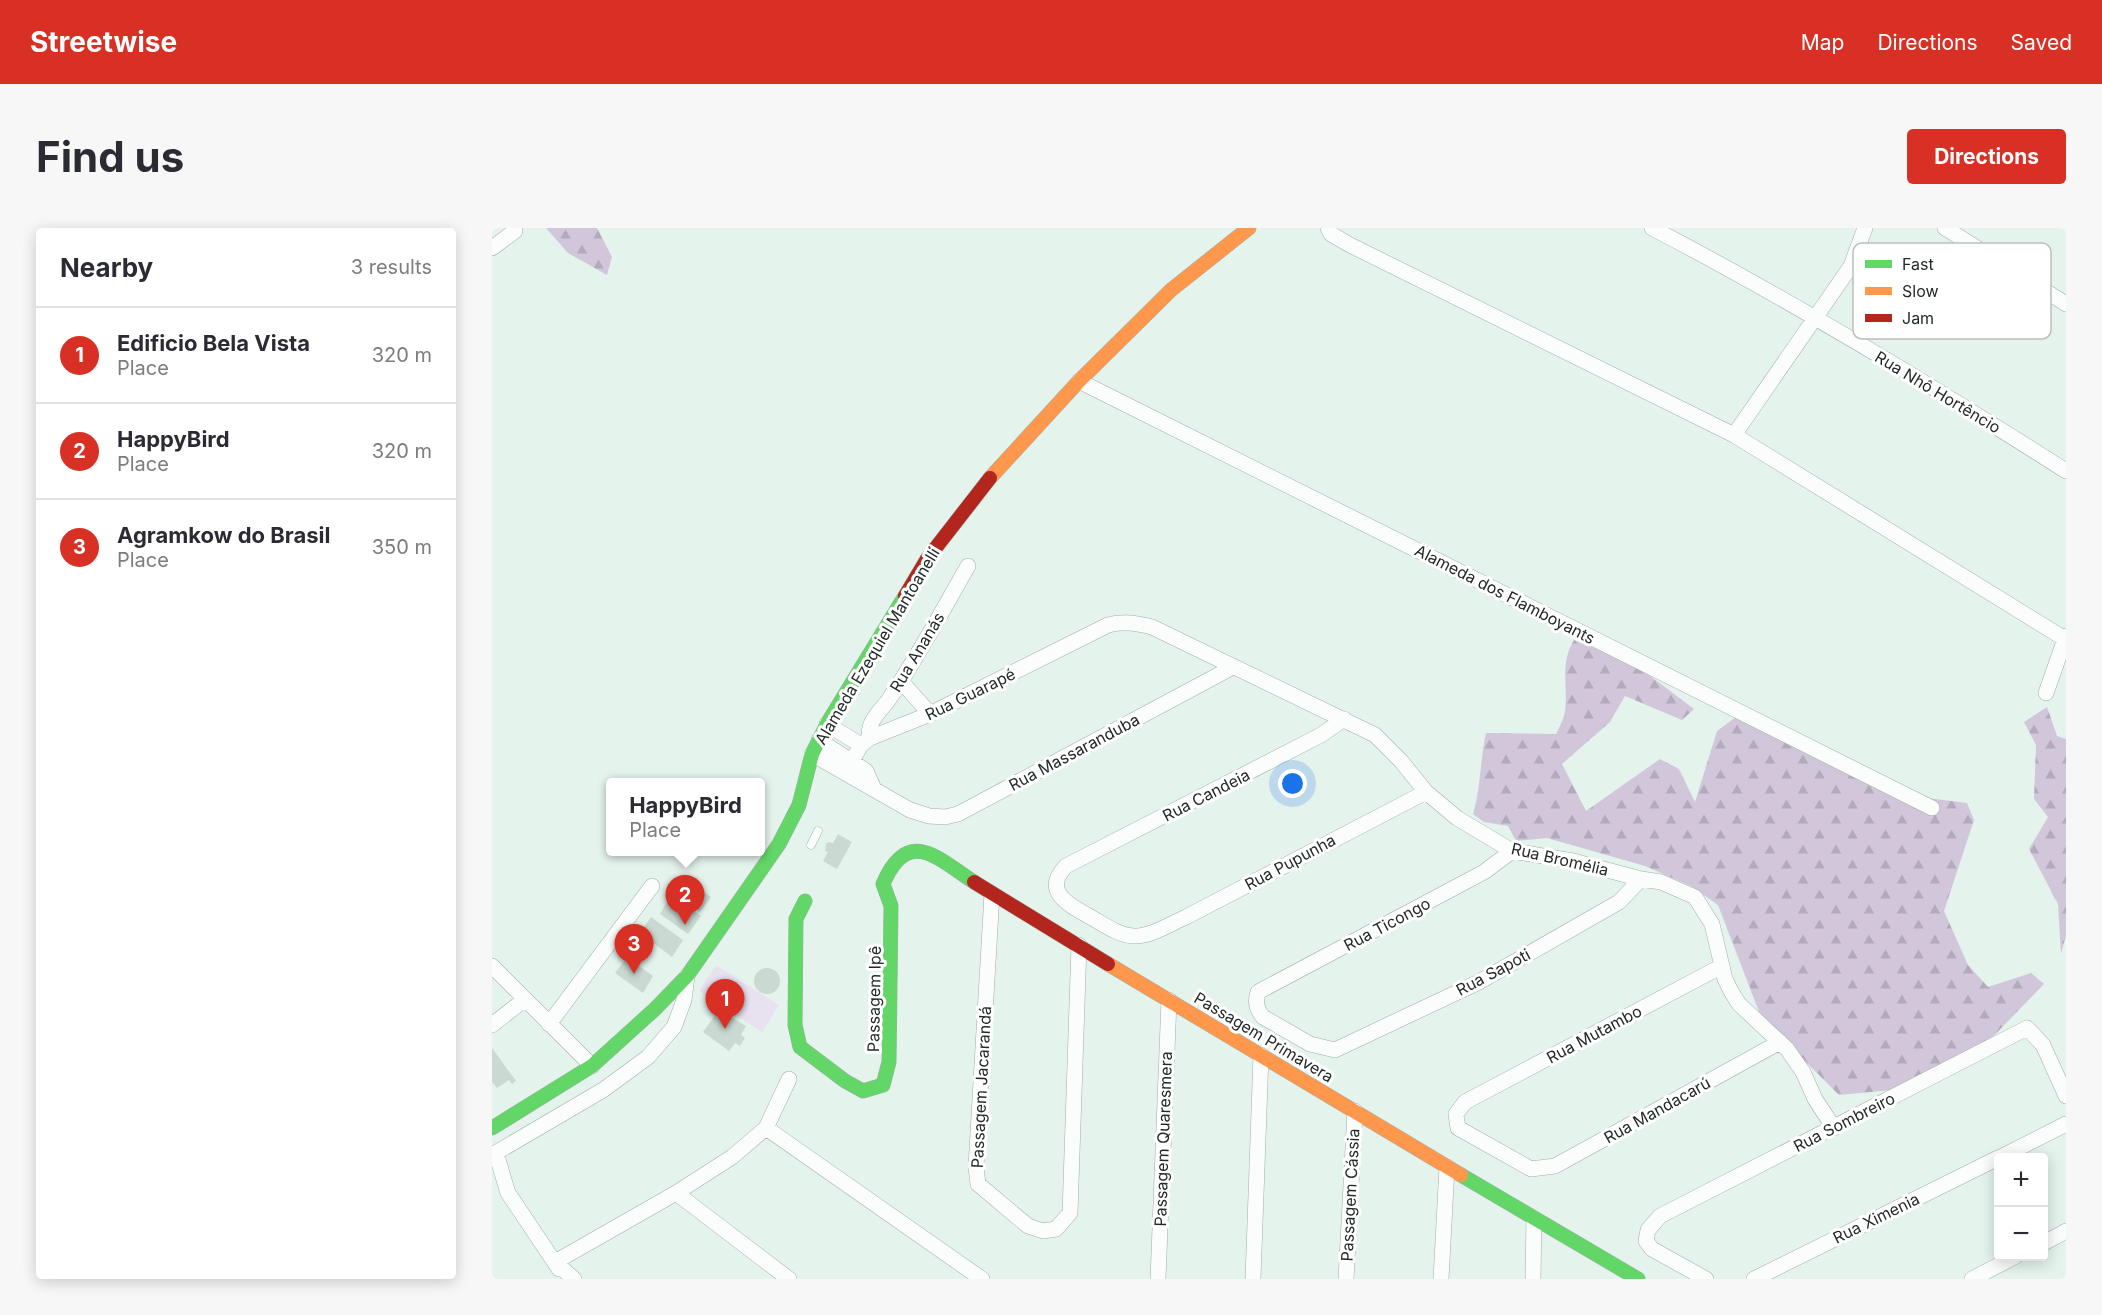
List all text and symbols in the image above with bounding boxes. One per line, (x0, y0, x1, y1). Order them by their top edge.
text: Streetwise (30, 25, 177, 59)
text: Map (1801, 30, 1844, 55)
text: Directions (1877, 30, 1978, 55)
text: Saved (2011, 30, 2072, 55)
button: Directions (1907, 129, 2066, 184)
text: Find us (36, 131, 184, 182)
legend (1853, 243, 2051, 339)
text: Nearby (60, 252, 153, 283)
text: Fast (1902, 254, 1934, 274)
text: 3 results (351, 255, 432, 279)
text: Slow (1902, 281, 1939, 301)
text: Jam (1902, 308, 1934, 328)
text: Edificio Bela Vista (117, 330, 310, 356)
text: 1 (75, 343, 84, 367)
text: 320 m (372, 343, 432, 367)
street label: Rua Nhô Hortêncio (1872, 347, 2004, 437)
text: Place (117, 356, 169, 380)
text: HappyBird (117, 426, 230, 452)
text: 2 (73, 439, 86, 463)
text: 320 m (372, 439, 432, 463)
text: Place (117, 452, 169, 476)
text: Agramkow do Brasil (117, 522, 331, 548)
text: 3 (73, 535, 86, 559)
text: 350 m (372, 535, 432, 559)
street label: Alameda dos Flamboyants (1412, 540, 1598, 648)
street label: Alameda Ezequiel Mantoanelli (810, 544, 944, 748)
text: Place (117, 548, 169, 572)
street label: Rua Ananás (885, 608, 949, 696)
street label: Rua Guarapé (922, 664, 1018, 724)
street label: Rua Massaranduba (1005, 709, 1143, 795)
street label: Rua Candeia (1159, 764, 1253, 826)
your location (1278, 769, 1307, 798)
popup (606, 778, 765, 856)
text: HappyBird (629, 792, 742, 818)
text: Place (629, 818, 681, 842)
street label: Rua Pupunha (1241, 830, 1339, 894)
street label: Rua Bromélia (1509, 838, 1611, 880)
pin: 2 (666, 876, 704, 925)
street label: Rua Ticongo (1340, 893, 1434, 955)
pin: 3 (614, 924, 654, 974)
street label: Rua Sapoti (1453, 944, 1533, 1000)
street label: Passagem Ipê (863, 946, 885, 1052)
pin: 1 (706, 980, 744, 1029)
street label: Passagem Primavera (1191, 988, 1337, 1086)
street label: Rua Mutambo (1543, 1001, 1645, 1067)
street label: Passagem Jacarandá (967, 1005, 995, 1169)
street label: Passagem Quaresmera (1150, 1051, 1176, 1227)
street label: Rua Mandacarú (1600, 1072, 1714, 1148)
street label: Rua Sombreiro (1790, 1088, 1898, 1156)
street label: Passagem Cássia (1337, 1128, 1363, 1262)
map controls (1994, 1153, 2048, 1261)
button: + (1994, 1153, 2048, 1207)
street label: Rua Ximenia (1830, 1188, 1922, 1248)
button: − (1994, 1207, 2048, 1261)

